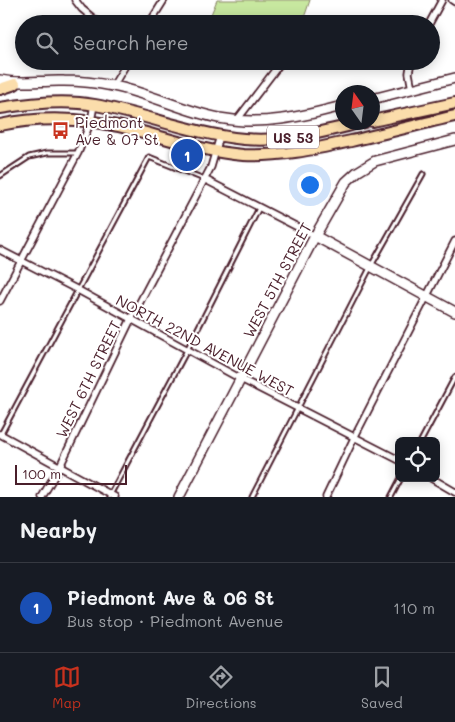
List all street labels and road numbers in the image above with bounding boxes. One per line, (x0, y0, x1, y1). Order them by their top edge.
road number: US 53 (267, 125, 319, 148)
street label: WEST 5TH STREET (238, 219, 316, 341)
street label: NORTH 22ND AVENUE WEST (113, 290, 297, 400)
street label: WEST 6TH STREET (51, 317, 125, 441)

